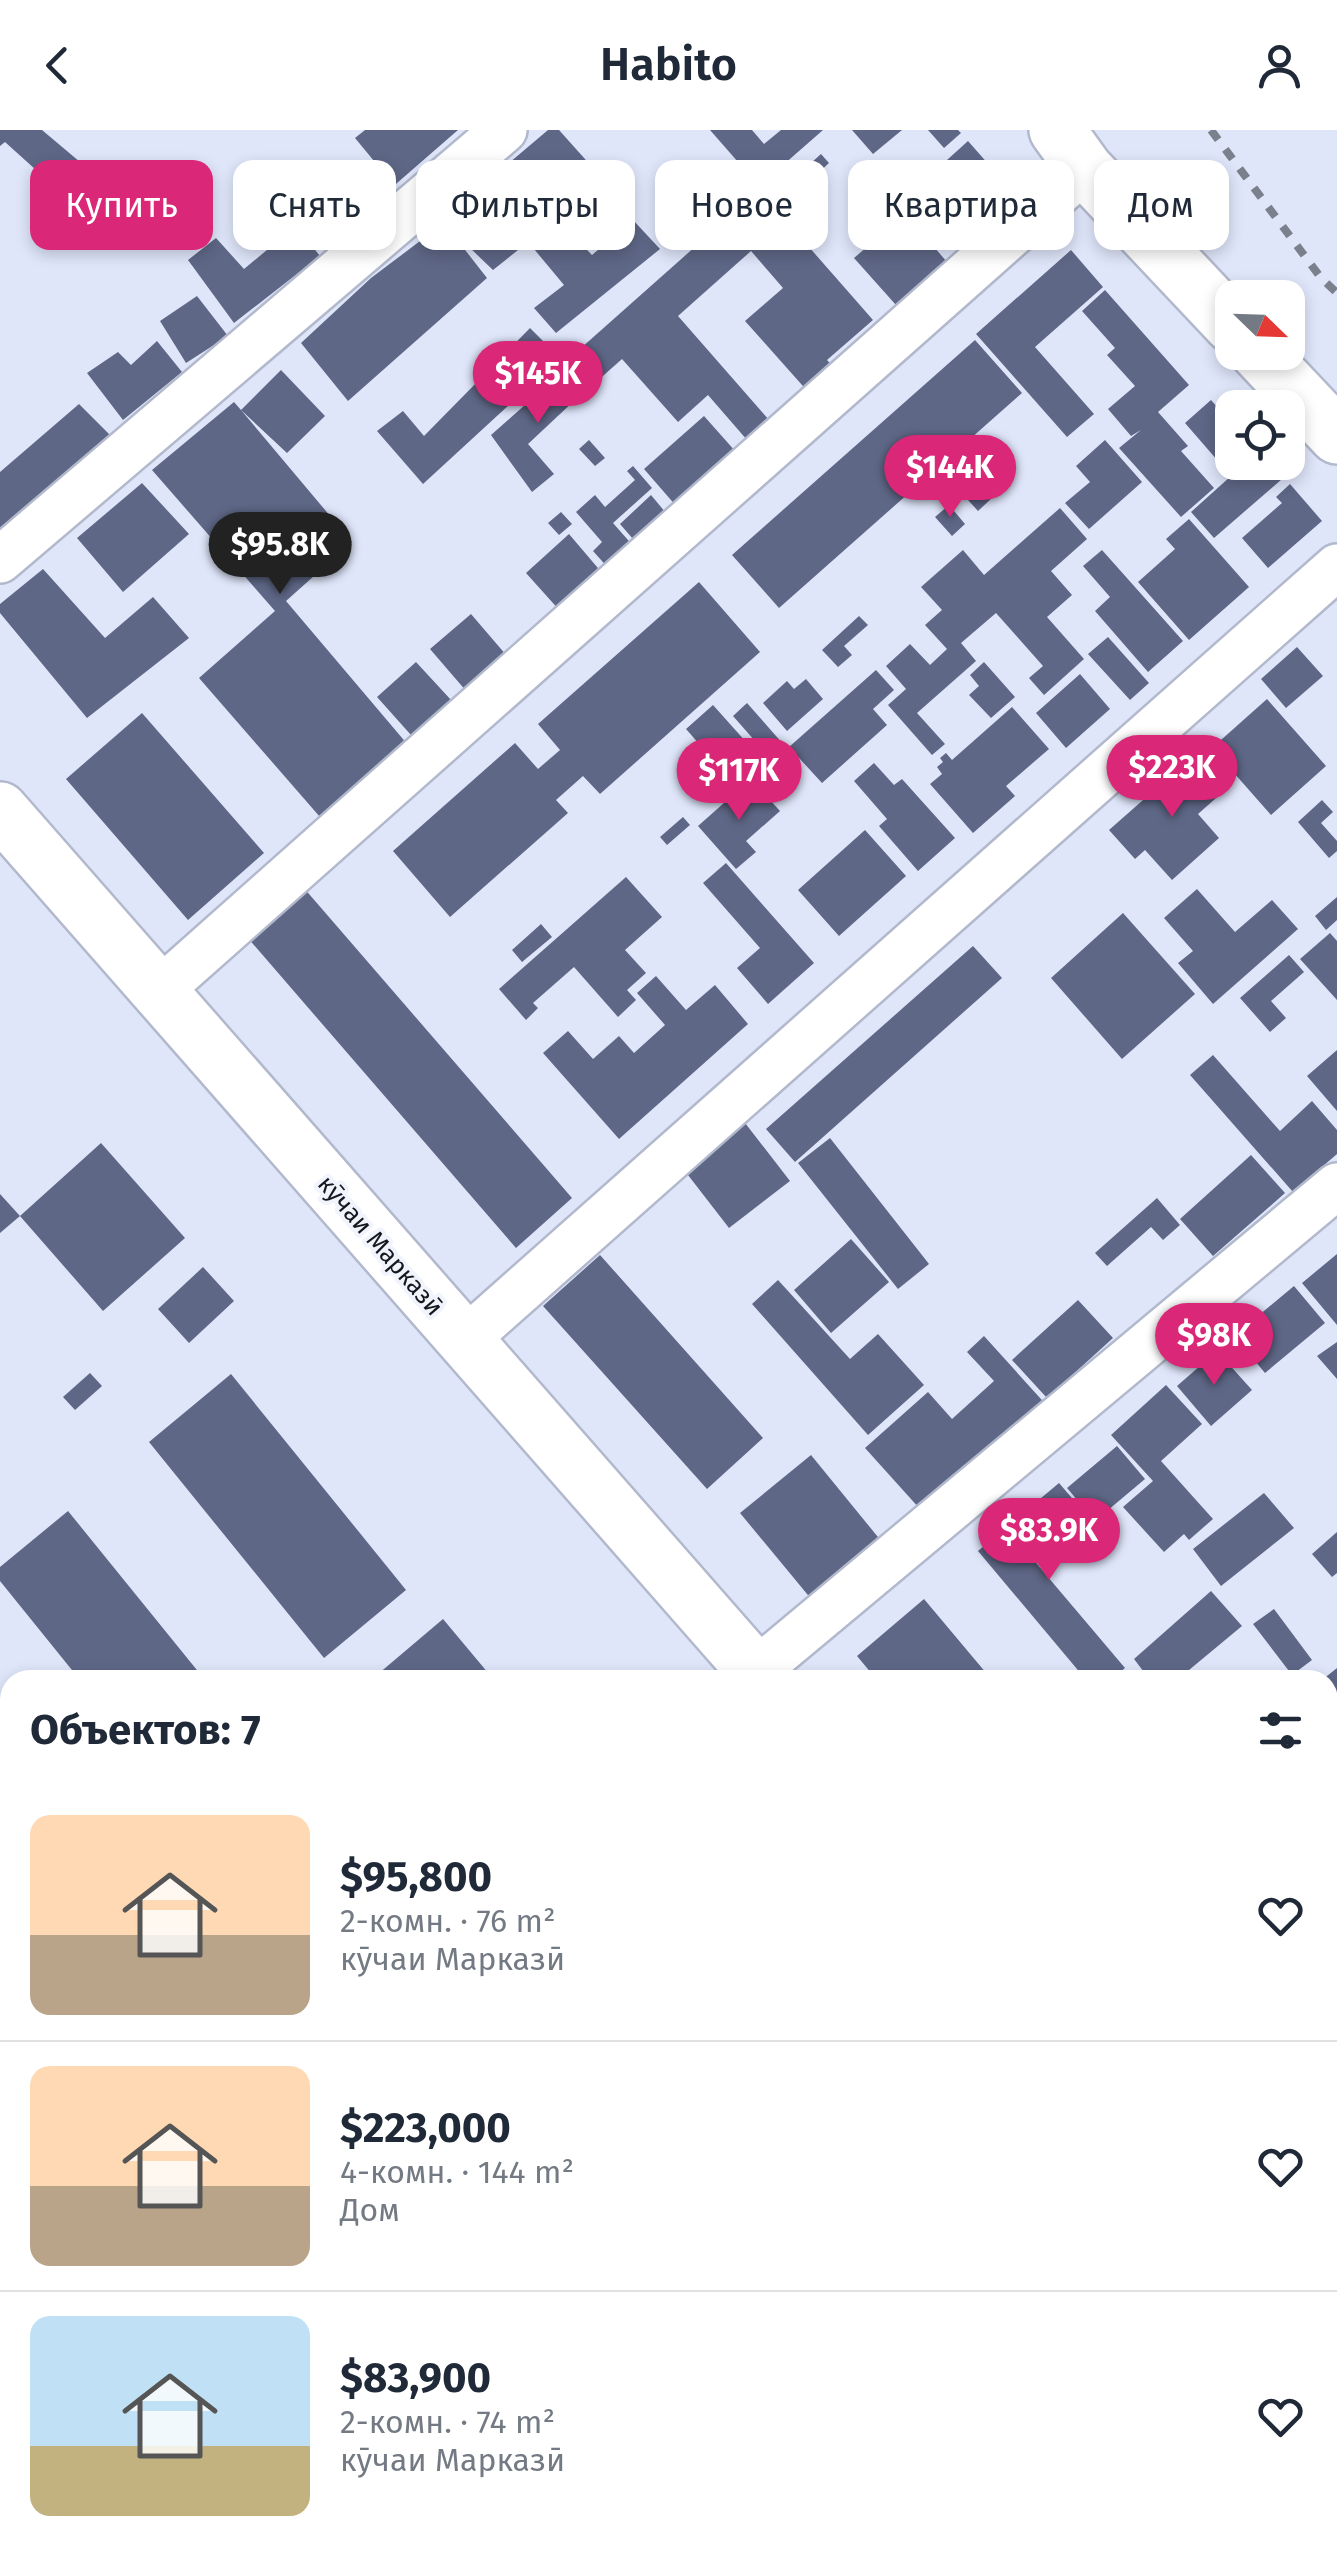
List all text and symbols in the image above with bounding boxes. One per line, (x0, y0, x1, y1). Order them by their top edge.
icon: back (30, 38, 85, 93)
text: Habito (600, 38, 737, 92)
icon: person (1252, 38, 1307, 93)
chip: Купить (30, 160, 213, 250)
chip: Снять (233, 160, 396, 250)
chip: Фильтры (416, 160, 635, 250)
chip: Новое (655, 160, 828, 250)
chip: Квартира (848, 160, 1074, 250)
chip: Дом (1094, 160, 1229, 250)
north arrow (1215, 280, 1305, 370)
map controls (1215, 280, 1305, 480)
pin: $145K (468, 341, 608, 426)
text: $145K (495, 354, 581, 392)
button: locate (1215, 390, 1305, 480)
pin: $144K (880, 435, 1020, 520)
text: $144K (906, 448, 994, 486)
pin: $95.8K (199, 512, 361, 597)
text: $95.8K (231, 525, 329, 563)
pin: $223K (1102, 735, 1242, 820)
pin: $117K (669, 738, 809, 823)
text: $223K (1128, 748, 1216, 786)
text: $117K (699, 751, 779, 789)
street label: кӯчаи Марказӣ (311, 1169, 449, 1322)
pin: $98K (1155, 1303, 1273, 1388)
text: $98K (1177, 1316, 1251, 1354)
pin: $83.9K (968, 1498, 1130, 1583)
text: $83.9K (1000, 1511, 1098, 1549)
icon: filters (1253, 1703, 1308, 1758)
text: Объектов: 7 (30, 1705, 261, 1755)
text: $95,800 (340, 1852, 492, 1902)
icon: home (110, 1855, 230, 1975)
icon: heart (1253, 1888, 1308, 1943)
text: 2-комн. · 76 m² (340, 1902, 556, 1940)
text: кӯчаи Марказӣ (340, 1940, 565, 1978)
text: $223,000 (340, 2103, 511, 2153)
icon: home (110, 2106, 230, 2226)
icon: heart (1253, 2139, 1308, 2194)
text: 4-комн. · 144 m² (340, 2153, 574, 2191)
text: Дом (340, 2191, 400, 2229)
text: $83,900 (340, 2353, 491, 2403)
icon: home (110, 2356, 230, 2476)
icon: heart (1253, 2389, 1308, 2444)
text: 2-комн. · 74 m² (340, 2403, 555, 2441)
text: кӯчаи Марказӣ (340, 2441, 565, 2479)

